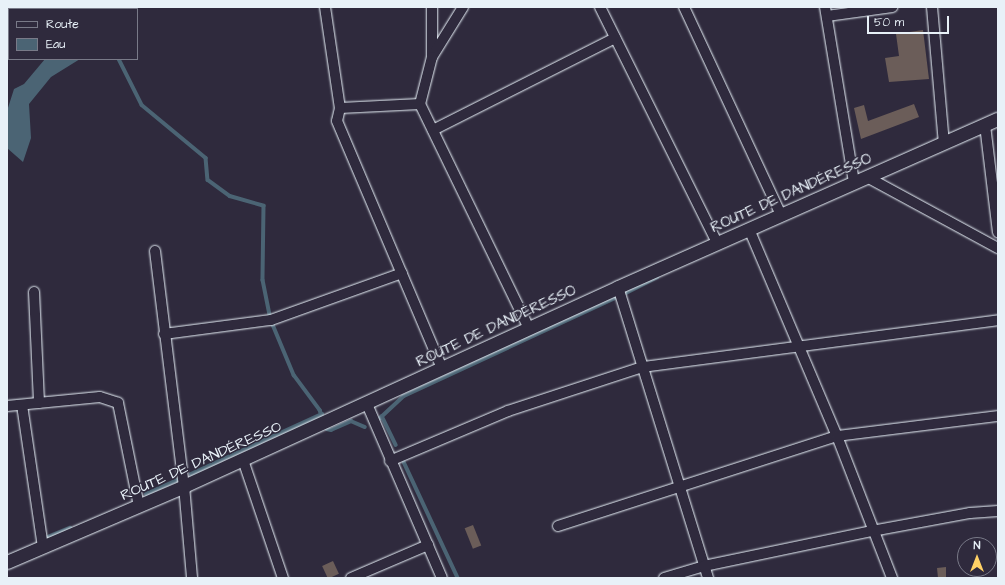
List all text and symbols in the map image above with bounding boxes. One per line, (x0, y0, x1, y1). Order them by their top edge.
legend (8, 8, 138, 60)
scale bar (869, 8, 951, 34)
text: 50 m (874, 14, 904, 31)
text: Route (46, 16, 79, 33)
text: Eau (46, 36, 65, 53)
street label: ROUTE DE DANDÉRESSO (708, 149, 874, 237)
street label: ROUTE DE DANDÉRESSO (413, 281, 579, 371)
street label: ROUTE DE DANDÉRESSO (118, 417, 284, 505)
north arrow (957, 537, 997, 577)
text: N (974, 538, 980, 553)

